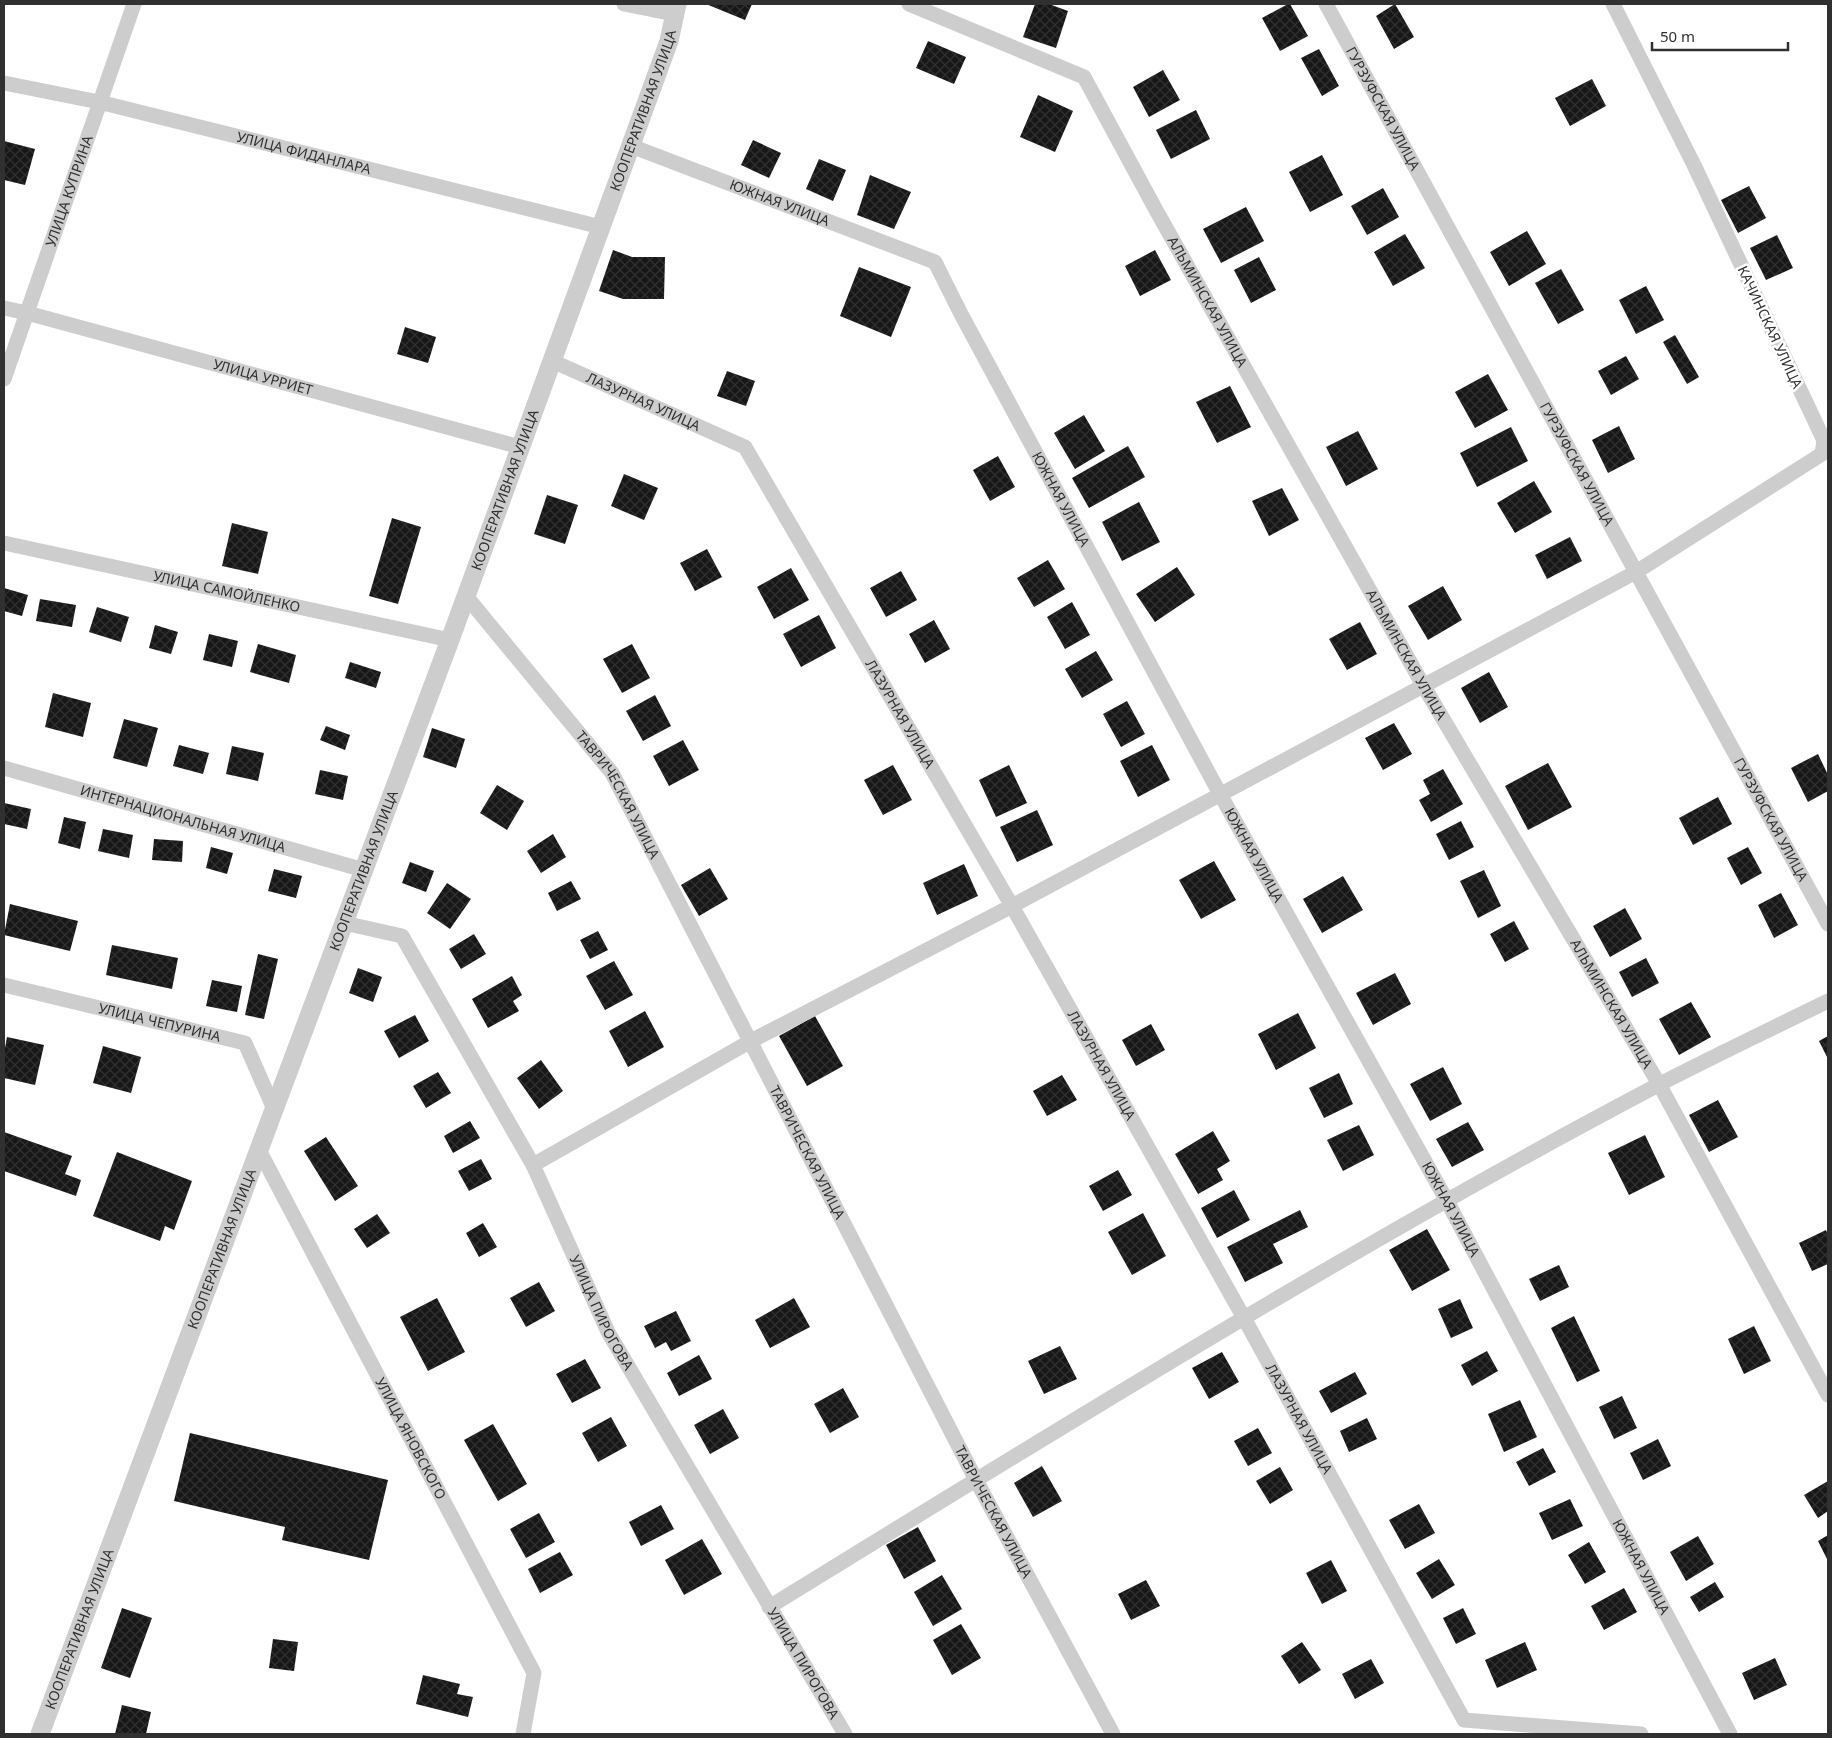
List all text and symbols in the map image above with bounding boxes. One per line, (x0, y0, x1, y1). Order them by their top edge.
scale bar (1652, 20, 1788, 52)
text: 50 m (1660, 26, 1695, 46)
street label: КООПЕРАТИВНАЯ УЛИЦА (605, 28, 680, 194)
street label: ГУРЗУФСКАЯ УЛИЦА (1342, 43, 1425, 174)
street label: УЛИЦА ФИДАНЛАРА (235, 127, 373, 178)
street label: УЛИЦА КУПРИНА (41, 132, 97, 249)
street label: ЮЖНАЯ УЛИЦА (727, 175, 832, 230)
street label: АЛЬМИНСКАЯ УЛИЦА (1164, 233, 1252, 370)
street label: КАЧИНСКАЯ УЛИЦА (1734, 262, 1807, 391)
street label: УЛИЦА УРРИЕТ (211, 354, 315, 399)
street label: ЛАЗУРНАЯ УЛИЦА (584, 368, 704, 435)
street label: ГУРЗУФСКАЯ УЛИЦА (1536, 398, 1619, 529)
street label: КООПЕРАТИВНАЯ УЛИЦА (466, 407, 543, 573)
street label: ЮЖНАЯ УЛИЦА (1028, 448, 1095, 550)
street label: УЛИЦА САМОЙЛЕНКО (152, 566, 302, 616)
street label: АЛЬМИНСКАЯ УЛИЦА (1362, 586, 1451, 723)
street label: ЛАЗУРНАЯ УЛИЦА (862, 656, 940, 772)
street label: ТАВРИЧЕСКАЯ УЛИЦА (572, 726, 665, 862)
street label: ГУРЗУФСКАЯ УЛИЦА (1730, 754, 1813, 885)
street label: ИНТЕРНАЦИОНАЛЬНАЯ УЛИЦА (78, 780, 288, 856)
street label: КООПЕРАТИВНАЯ УЛИЦА (324, 787, 402, 953)
street label: ЮЖНАЯ УЛИЦА (1221, 804, 1289, 906)
street label: АЛЬМИНСКАЯ УЛИЦА (1566, 935, 1658, 1072)
street label: УЛИЦА ЧЕПУРИНА (97, 998, 223, 1046)
street label: ЛАЗУРНАЯ УЛИЦА (1064, 1007, 1141, 1123)
street label: ТАВРИЧЕСКАЯ УЛИЦА (766, 1082, 850, 1222)
street label: ЮЖНАЯ УЛИЦА (1418, 1158, 1485, 1260)
street label: КООПЕРАТИВНАЯ УЛИЦА (183, 1166, 260, 1332)
street label: УЛИЦА ПИРОГОВА (566, 1252, 638, 1373)
street label: ЛАЗУРНАЯ УЛИЦА (1262, 1360, 1337, 1477)
street label: УЛИЦА ЯНОВСКОГО (371, 1374, 451, 1503)
street label: ТАВРИЧЕСКАЯ УЛИЦА (951, 1442, 1037, 1581)
street label: ЮЖНАЯ УЛИЦА (1609, 1515, 1675, 1618)
street label: КООПЕРАТИВНАЯ УЛИЦА (40, 1546, 118, 1712)
street label: УЛИЦА ПИРОГОВА (764, 1604, 844, 1722)

